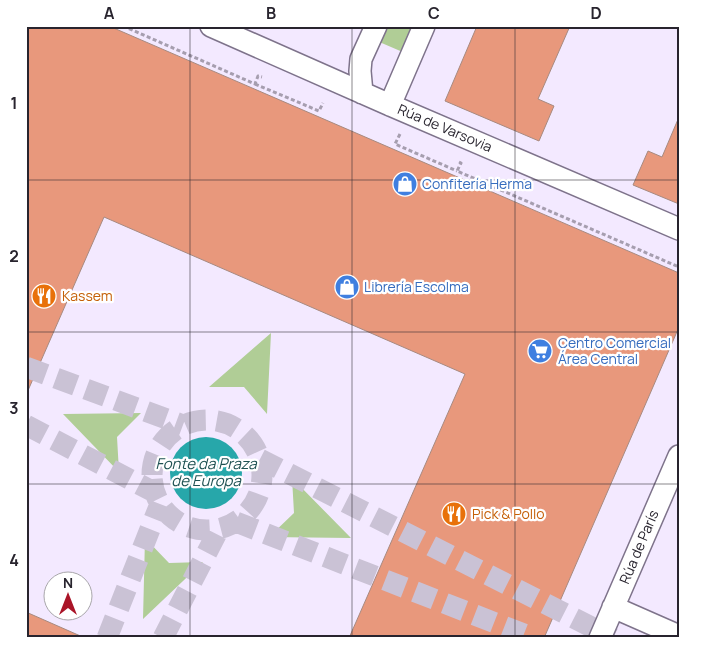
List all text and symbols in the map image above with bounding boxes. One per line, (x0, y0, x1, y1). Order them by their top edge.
text: A (104, 2, 115, 24)
text: B (266, 2, 276, 24)
text: C (428, 2, 440, 24)
text: D (590, 2, 602, 24)
text: 1 (10, 92, 18, 114)
street label: Rúa de Varsovia (395, 99, 495, 156)
shop icon: Confitería Herma (392, 171, 418, 197)
place label: Confitería Herma (422, 174, 532, 193)
text: 2 (9, 245, 19, 267)
shop icon: Librería Escolma (334, 274, 360, 300)
place label: Librería Escolma (364, 277, 469, 296)
restaurant icon: Kassem (31, 283, 57, 309)
place label: Kassem (62, 286, 113, 305)
place label: Centro Comercial Área Central (558, 333, 671, 368)
supermarket icon: Centro Comercial Área Central (527, 338, 553, 364)
text: 3 (9, 397, 19, 419)
water label: Fonte da Praza de Europa (155, 453, 257, 491)
restaurant icon: Pick & Pollo (441, 501, 467, 527)
place label: Pick & Pollo (472, 504, 545, 523)
street label: Rúa de París (614, 507, 663, 587)
text: 4 (9, 549, 19, 571)
north arrow (42, 572, 92, 622)
text: N (63, 573, 73, 592)

